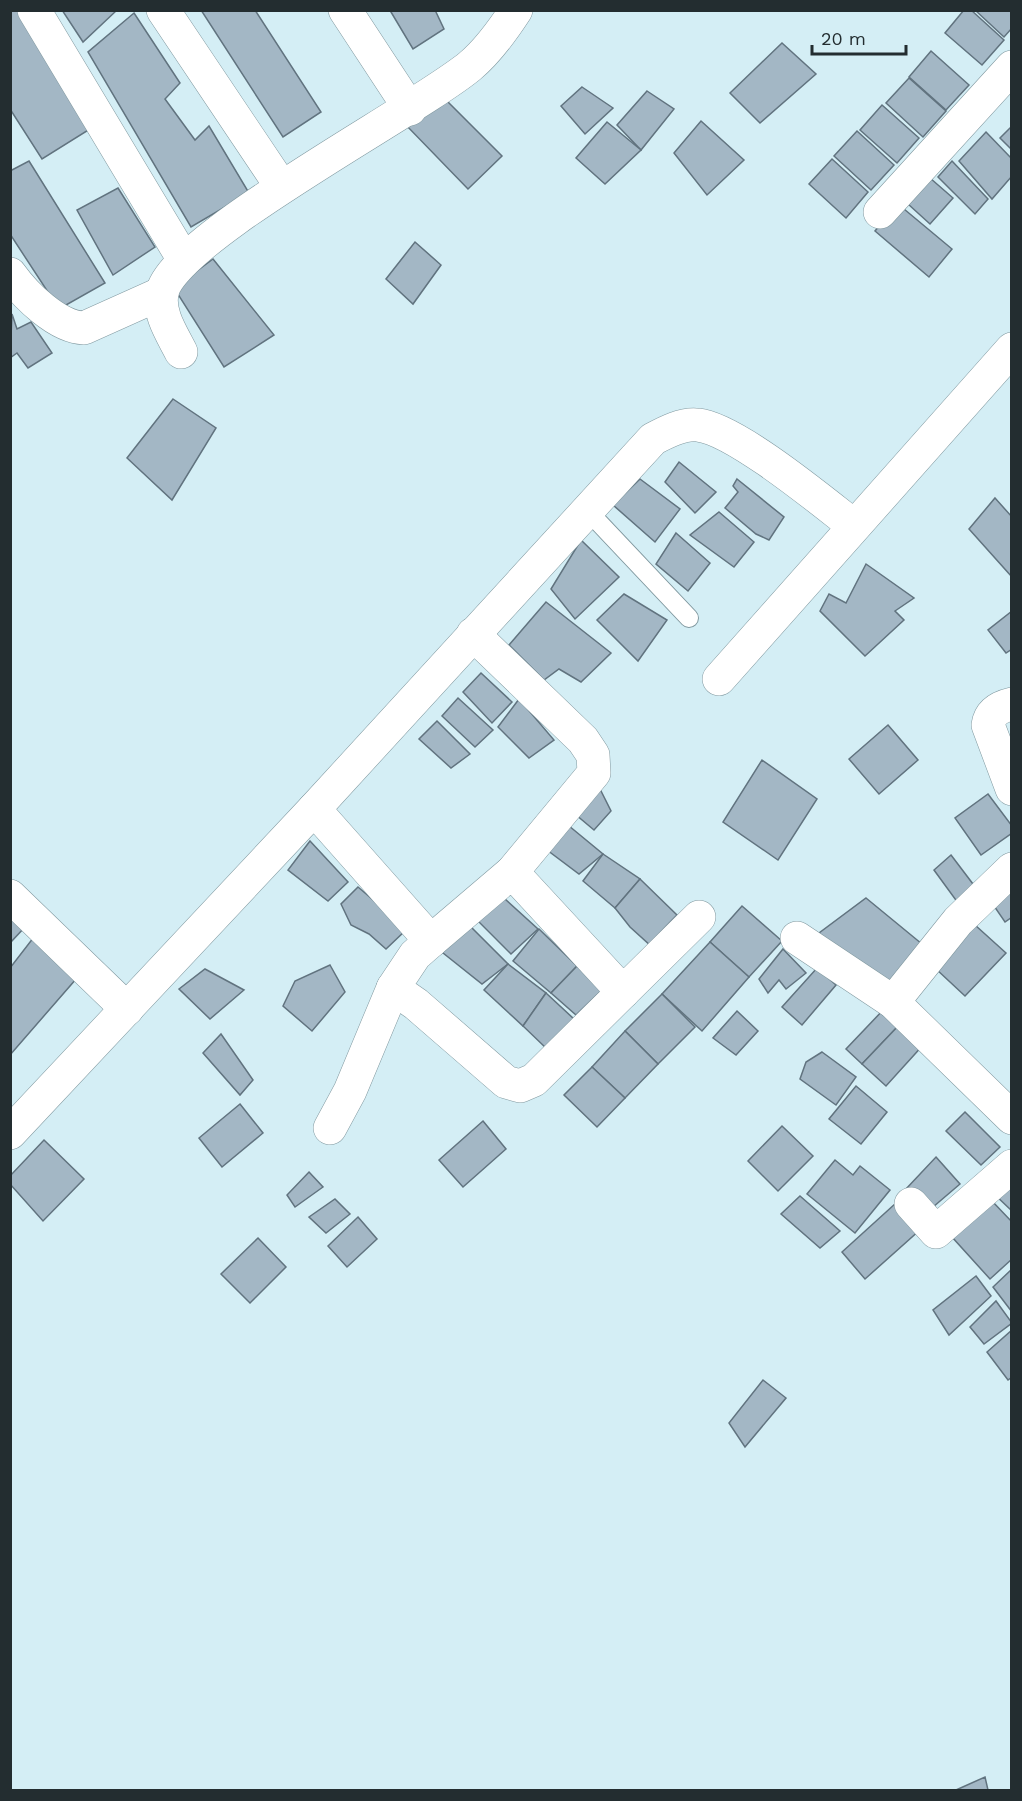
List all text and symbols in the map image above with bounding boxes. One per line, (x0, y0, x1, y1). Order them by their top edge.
scale bar (812, 18, 906, 56)
text: 20 m (821, 28, 866, 49)

